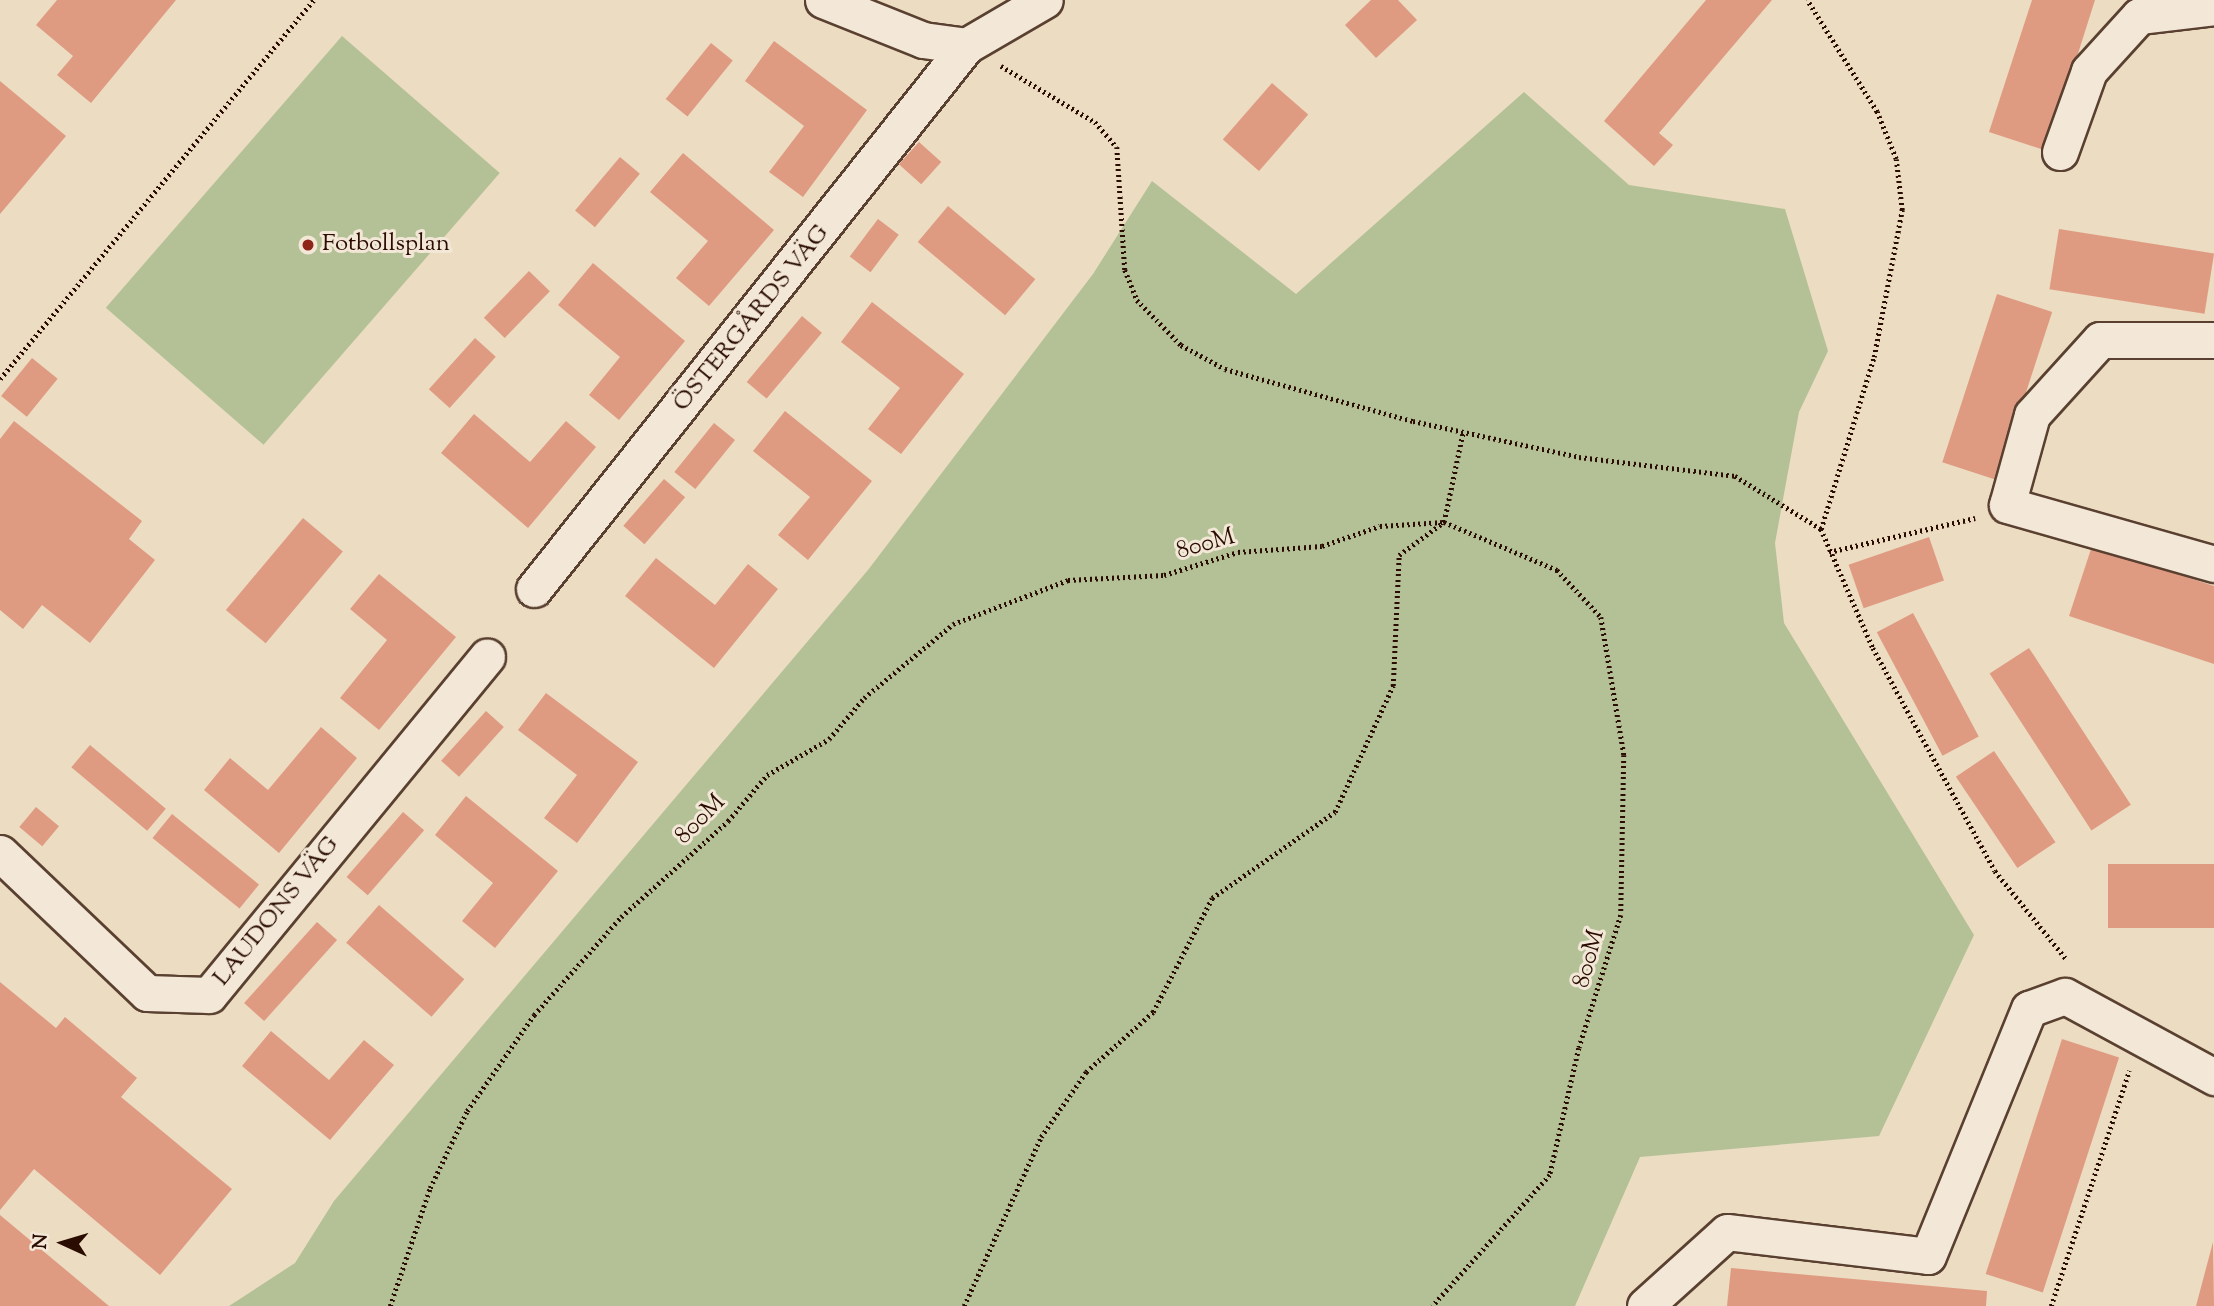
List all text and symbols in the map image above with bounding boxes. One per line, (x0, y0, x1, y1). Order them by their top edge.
street label: ÖSTERGÅRDS VÄG (668, 220, 836, 418)
place label: Fotbollsplan (322, 231, 450, 259)
marker: Fotbollsplan (300, 237, 316, 253)
street label: 800M (1174, 523, 1238, 567)
street label: 800M (670, 789, 732, 851)
street label: LAUDONS VÄG (208, 832, 346, 992)
street label: 800M (1568, 927, 1612, 991)
north arrow (28, 1208, 98, 1278)
text: N (28, 1233, 56, 1250)

